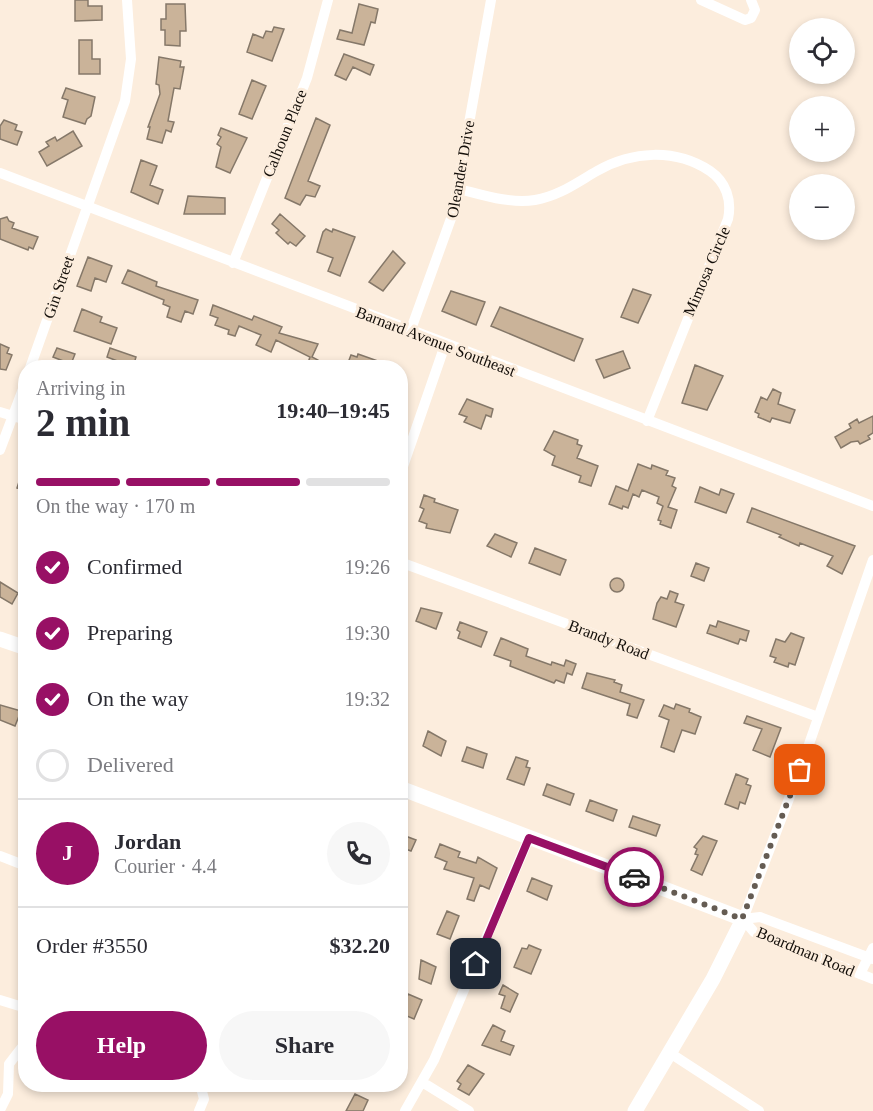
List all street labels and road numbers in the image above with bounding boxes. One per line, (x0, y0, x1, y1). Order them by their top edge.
street label: Calhoun Place (259, 87, 310, 179)
street label: Oleander Drive (444, 119, 477, 219)
street label: Mimosa Circle (680, 224, 733, 318)
street label: Gin Street (40, 253, 77, 321)
street label: Barnard Avenue Southeast (354, 303, 518, 380)
street label: Brandy Road (566, 616, 651, 664)
street label: Boardman Road (754, 923, 857, 980)

